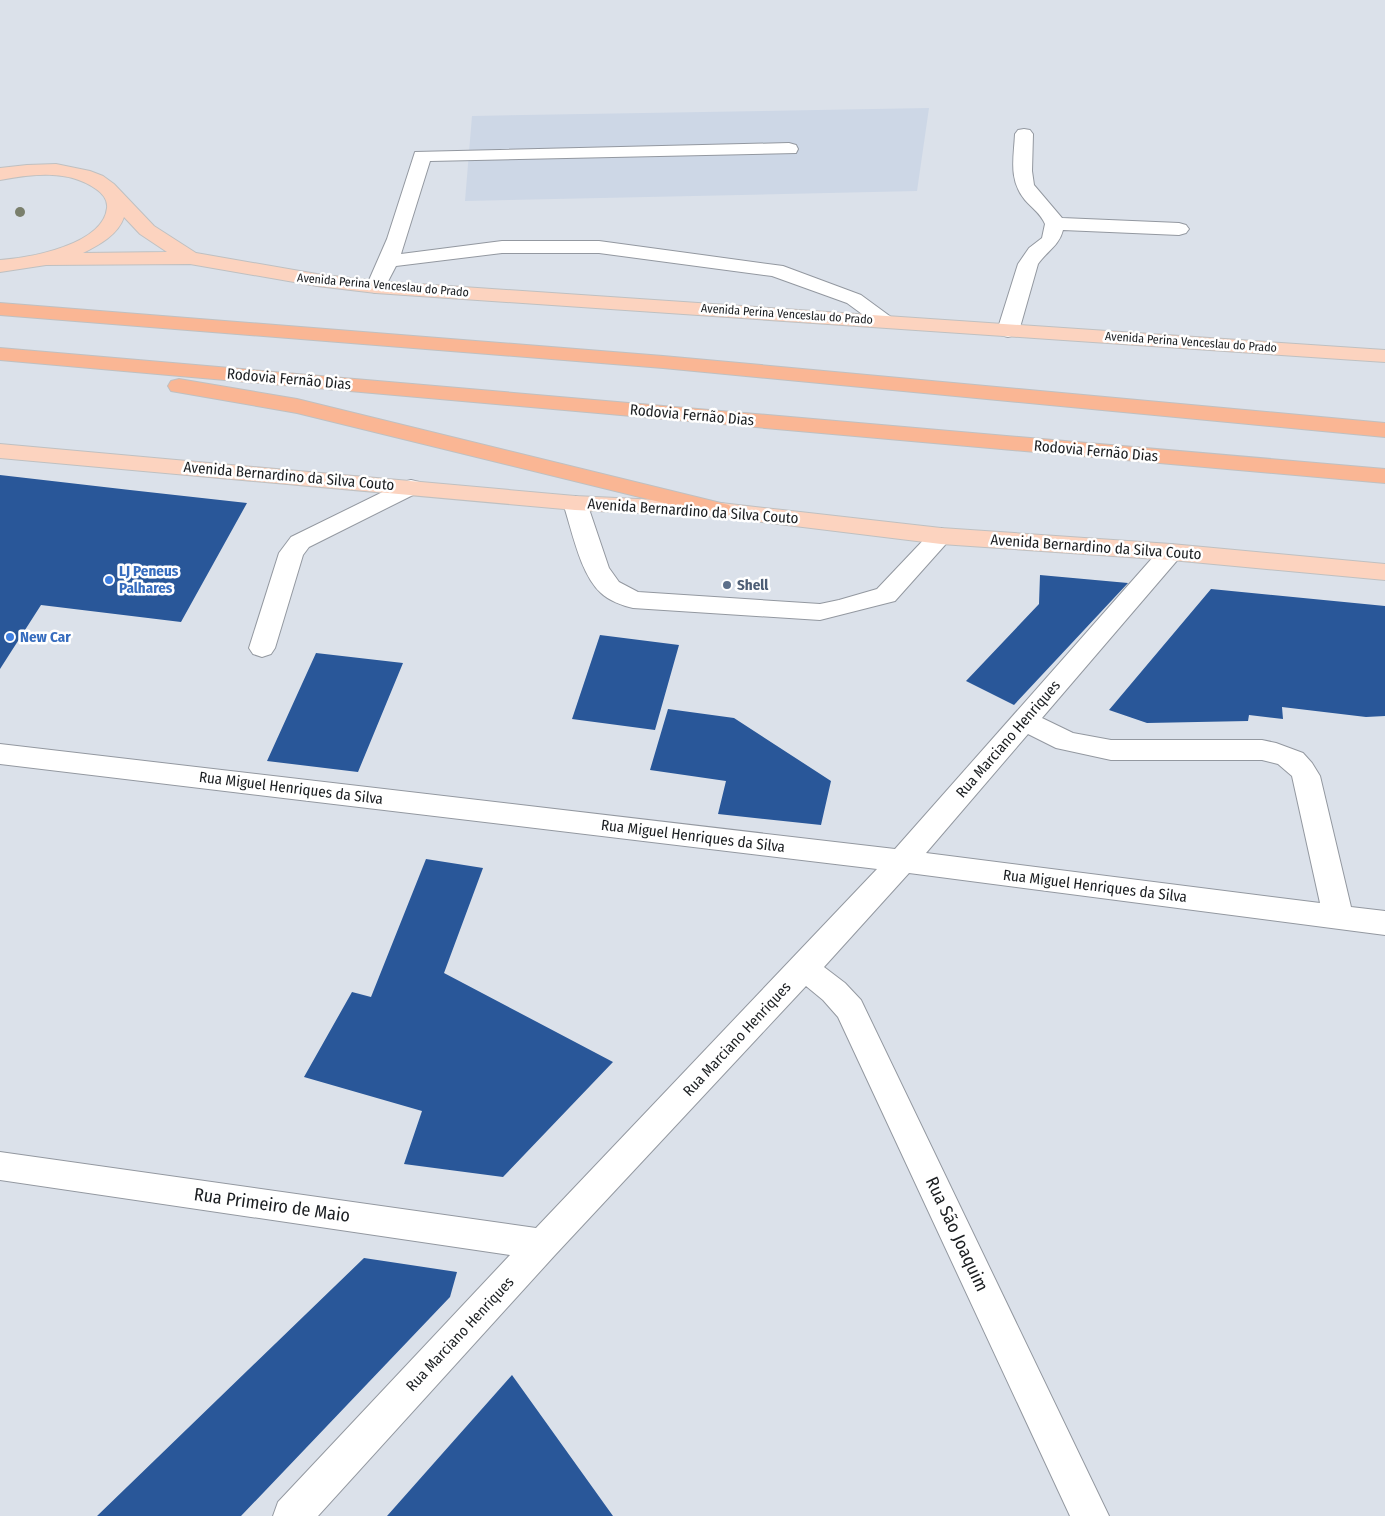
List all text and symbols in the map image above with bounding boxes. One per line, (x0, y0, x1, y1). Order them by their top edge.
street label: Avenida Perina Venceslau do Prado (297, 271, 469, 299)
street label: Avenida Perina Venceslau do Prado (701, 301, 873, 327)
street label: Avenida Perina Venceslau do Prado (1105, 329, 1277, 355)
street label: Rodovia Fernão Dias (226, 365, 352, 393)
street label: Rodovia Fernão Dias (629, 401, 755, 429)
street label: Rodovia Fernão Dias (1033, 437, 1159, 465)
street label: Avenida Bernardino da Silva Couto (183, 458, 395, 494)
street label: Avenida Bernardino da Silva Couto (587, 495, 799, 527)
street label: Avenida Bernardino da Silva Couto (990, 531, 1202, 563)
place label: LJ Peneus Palhares (119, 562, 179, 597)
marker: LJ Peneus Palhares (103, 574, 115, 586)
place label: Shell (737, 576, 769, 594)
marker: Shell (721, 579, 733, 591)
place label: New Car (20, 628, 71, 646)
marker: New Car (4, 631, 16, 643)
street label: Rua Marciano Henriques (952, 677, 1064, 801)
street label: Rua Miguel Henriques da Silva (198, 768, 384, 808)
street label: Rua Miguel Henriques da Silva (600, 816, 786, 856)
street label: Rua Miguel Henriques da Silva (1002, 866, 1188, 906)
street label: Rua Marciano Henriques (679, 978, 795, 1100)
street label: Rua São Joaquim (921, 1173, 993, 1295)
street label: Rua Primeiro de Maio (193, 1183, 351, 1227)
street label: Rua Marciano Henriques (402, 1273, 518, 1395)

